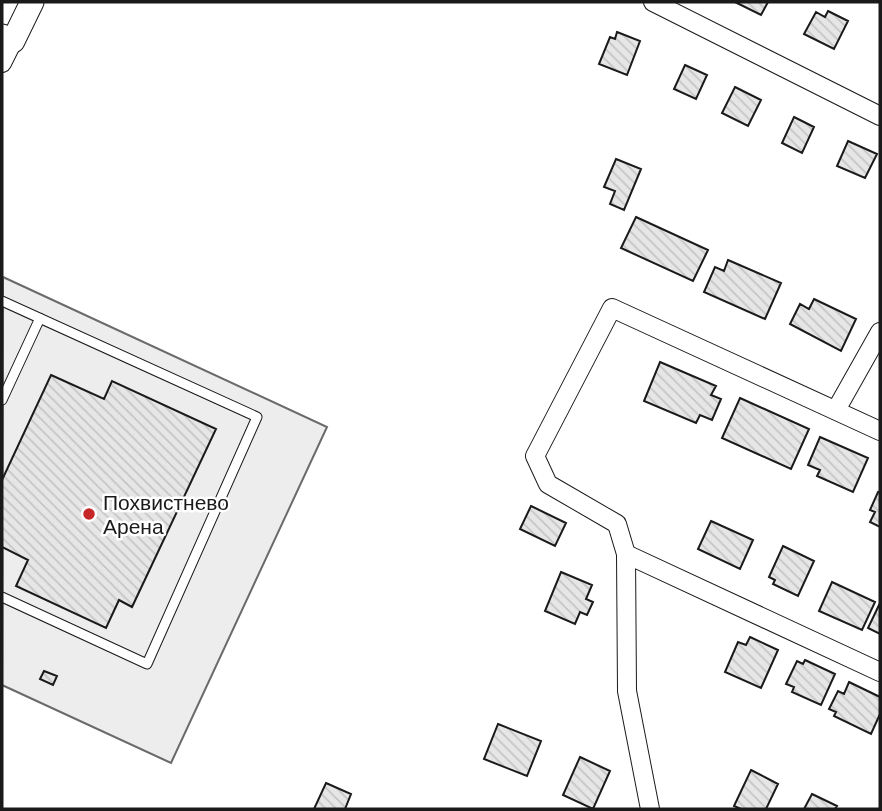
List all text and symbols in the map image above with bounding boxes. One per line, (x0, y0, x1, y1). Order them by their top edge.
place label: Похвистнево Арена (103, 490, 229, 539)
marker: Похвистнево Арена (81, 506, 97, 522)

